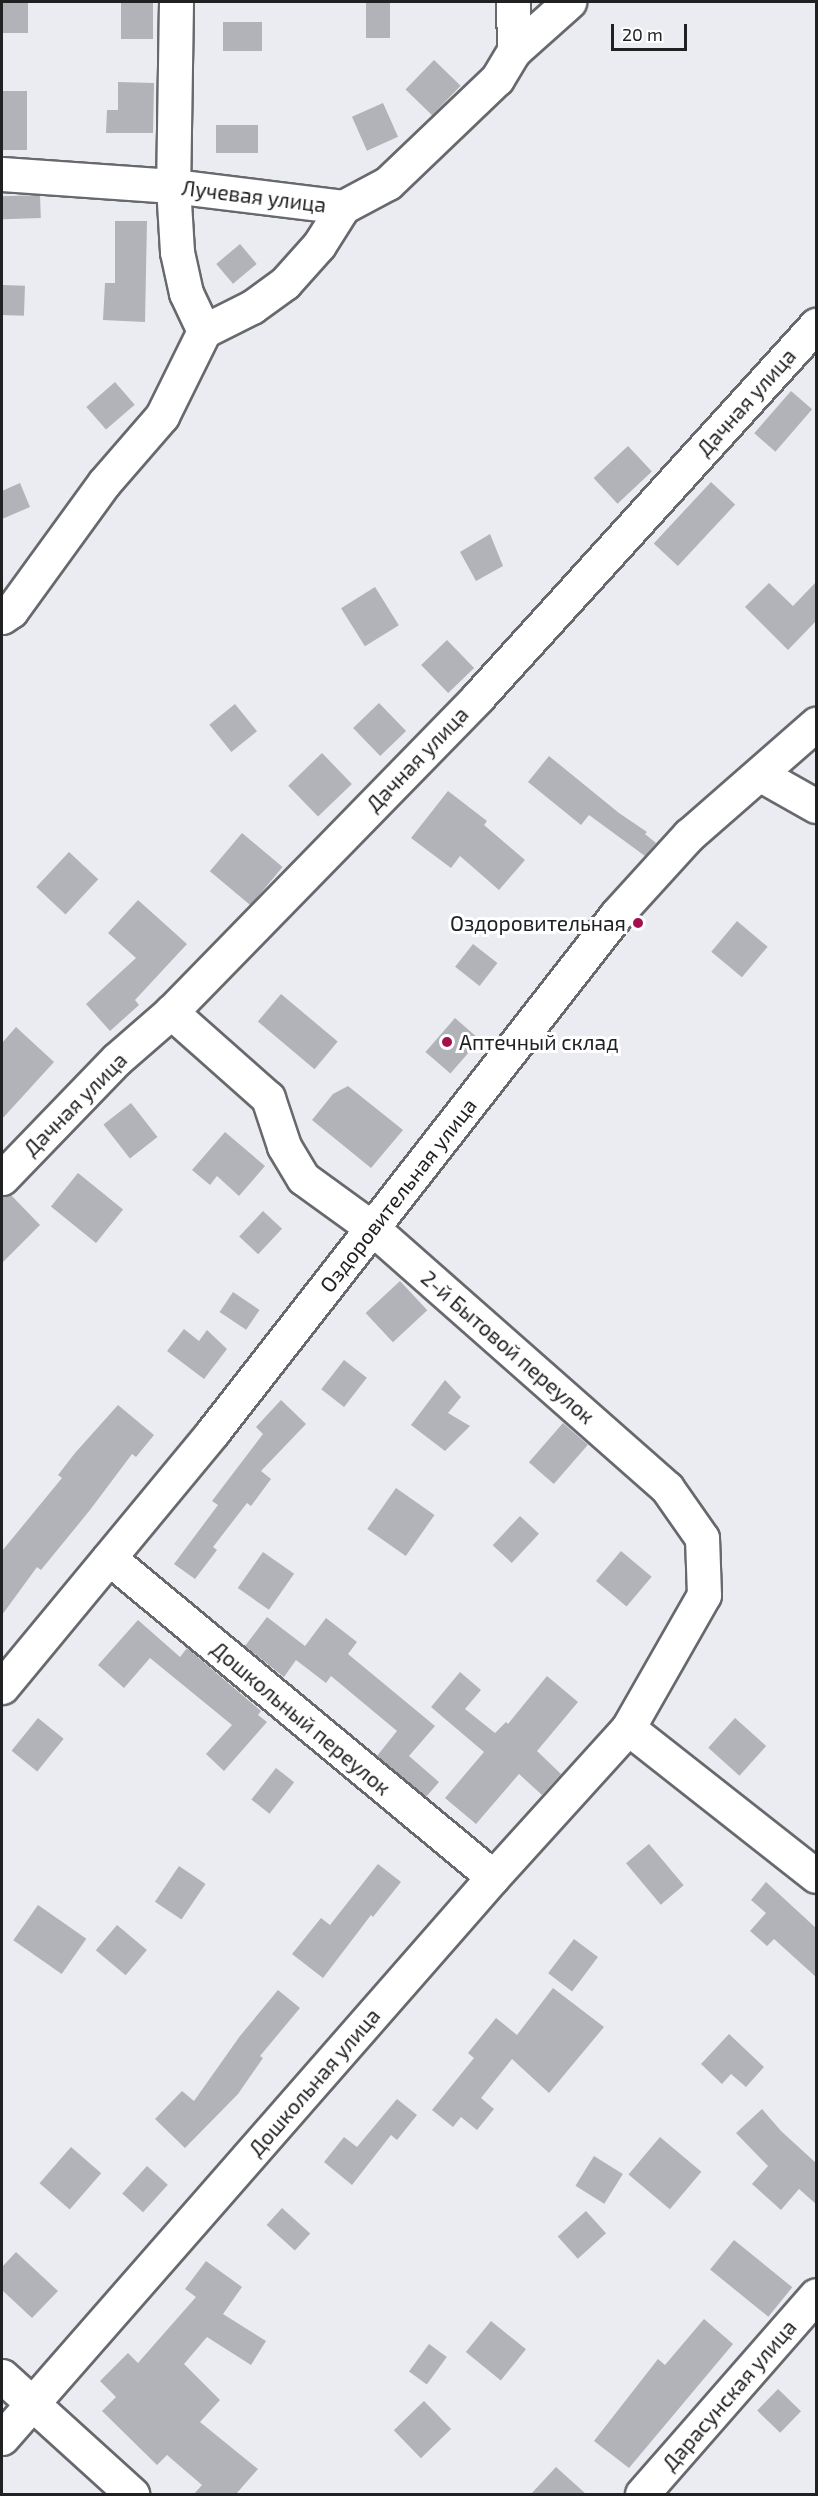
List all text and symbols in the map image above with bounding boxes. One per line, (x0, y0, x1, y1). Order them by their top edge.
scale bar (614, 12, 690, 50)
text: 20 m (622, 23, 663, 45)
street label: Лучевая улица (180, 175, 328, 217)
street label: Дачная улица (691, 343, 801, 461)
street label: Дачная улица (361, 701, 473, 817)
place label: Оздоровительная (450, 910, 626, 936)
marker: Оздоровительная (631, 916, 645, 930)
place label: Аптечный склад (459, 1029, 618, 1055)
marker: Аптечный склад (440, 1035, 454, 1049)
street label: Дачная улица (18, 1047, 132, 1161)
street label: Оздоровительная улица (314, 1093, 482, 1297)
street label: 2-й Бытовой переулок (416, 1265, 600, 1429)
street label: Дошкольный переулок (206, 1636, 396, 1800)
street label: Дошкольная улица (243, 2003, 385, 2161)
street label: Дарасунская улица (657, 2314, 801, 2476)

